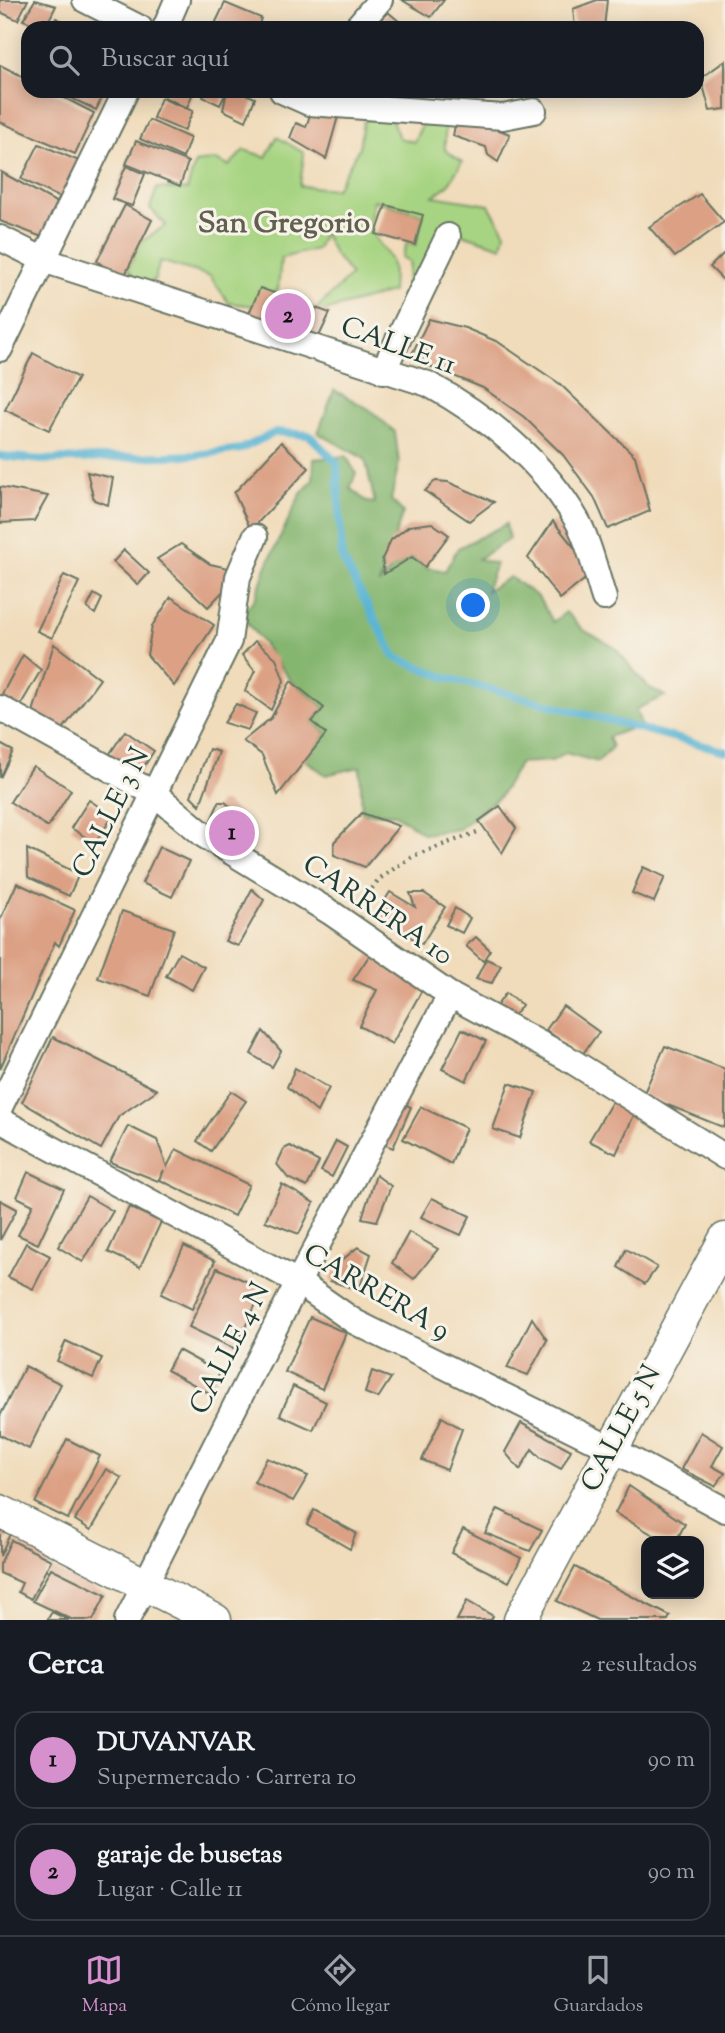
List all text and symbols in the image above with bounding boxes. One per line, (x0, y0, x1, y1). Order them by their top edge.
search box (21, 21, 704, 98)
icon: search (45, 41, 83, 79)
text: Buscar aquí (101, 41, 230, 78)
district label: San Gregorio (198, 203, 370, 246)
pin: 2 (265, 290, 311, 342)
street label: CALLE 11 (335, 308, 461, 386)
your location (456, 588, 490, 622)
street label: CALLE 3 N (63, 741, 161, 885)
pin: 1 (209, 807, 255, 859)
street label: CARRERA 10 (294, 846, 460, 976)
street label: CARRERA 9 (295, 1235, 457, 1351)
street label: CALLE 4 N (181, 1276, 281, 1422)
street label: CALLE 5 N (572, 1358, 672, 1500)
map controls (641, 1536, 704, 1599)
button: layers (641, 1536, 704, 1599)
text: Cerca (28, 1644, 104, 1687)
text: 2 resultados (581, 1649, 697, 1682)
text: DUVANVAR (97, 1725, 255, 1762)
text: 1 (49, 1744, 57, 1777)
text: 90 m (648, 1744, 695, 1777)
text: Supermercado · Carrera 10 (97, 1762, 356, 1795)
text: garaje de busetas (97, 1837, 282, 1874)
text: 2 (48, 1856, 58, 1889)
text: 90 m (648, 1856, 695, 1889)
text: Lugar · Calle 11 (97, 1874, 243, 1907)
tab: Mapa (82, 1951, 127, 2020)
tab: Cómo llegar (291, 1951, 390, 2020)
tab: Guardados (553, 1951, 643, 2020)

